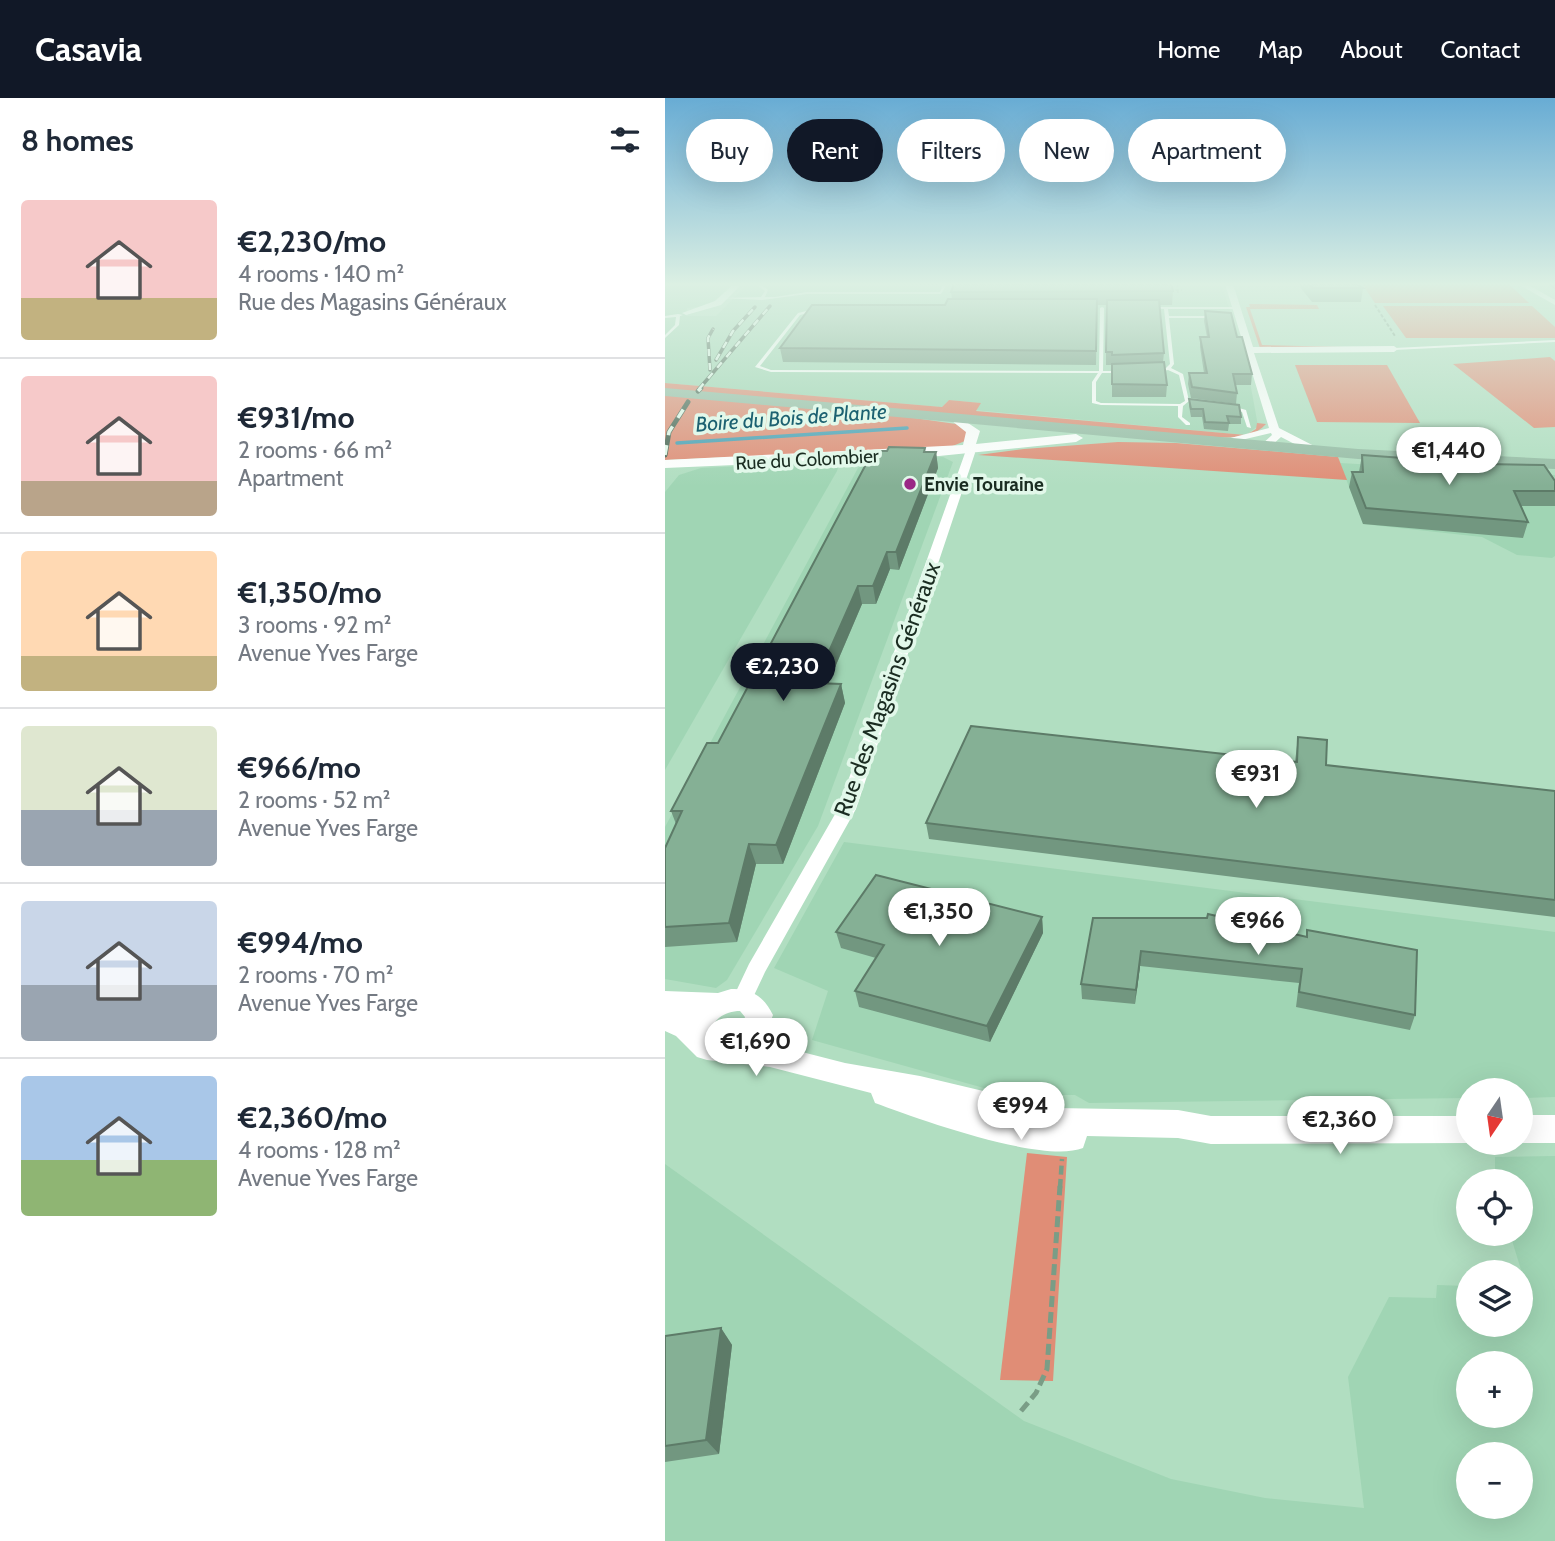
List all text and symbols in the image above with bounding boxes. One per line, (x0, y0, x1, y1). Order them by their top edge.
text: Casavia (35, 29, 142, 69)
text: Home (1157, 35, 1220, 64)
text: Map (1258, 35, 1303, 64)
text: About (1341, 35, 1403, 64)
text: Contact (1441, 35, 1520, 64)
chip: Buy (686, 119, 773, 182)
chip: Rent (787, 119, 883, 182)
chip: Filters (897, 119, 1005, 182)
chip: New (1019, 119, 1114, 182)
chip: Apartment (1128, 119, 1286, 182)
icon: filters (606, 121, 644, 159)
text: 8 homes (21, 122, 134, 159)
text: €2,230/mo (238, 223, 386, 260)
icon: home (77, 228, 161, 312)
text: 4 rooms · 140 m² (238, 260, 404, 288)
text: Rue des Magasins Généraux (238, 288, 507, 316)
water label: Boire du Bois de Plante (695, 398, 888, 437)
text: €931/mo (238, 399, 355, 436)
icon: home (77, 404, 161, 488)
pin: €1,440 (1392, 428, 1506, 487)
text: 2 rooms · 66 m² (238, 436, 392, 464)
text: €1,440 (1412, 436, 1486, 464)
street label: Rue du Colombier (735, 444, 879, 475)
text: Apartment (238, 464, 343, 492)
place label: Envie Touraine (924, 473, 1044, 496)
marker: Envie Touraine (902, 476, 918, 492)
street label: Rue des Magasins Généraux (828, 558, 946, 820)
text: €1,350/mo (238, 574, 382, 611)
icon: home (77, 579, 161, 663)
text: 3 rooms · 92 m² (238, 611, 392, 639)
text: Avenue Yves Farge (238, 639, 418, 667)
pin: €2,230 (726, 644, 840, 703)
text: €2,230 (746, 652, 820, 680)
text: €966/mo (238, 749, 361, 786)
pin: €931 (1215, 750, 1297, 810)
icon: home (77, 754, 161, 838)
text: €931 (1232, 759, 1280, 787)
text: 2 rooms · 52 m² (238, 786, 391, 814)
text: Avenue Yves Farge (238, 814, 418, 842)
pin: €1,350 (882, 888, 996, 948)
text: €1,350 (904, 897, 974, 925)
pin: €966 (1217, 898, 1299, 957)
text: €966 (1231, 906, 1285, 934)
text: €994/mo (238, 924, 363, 961)
icon: home (77, 929, 161, 1013)
text: 2 rooms · 70 m² (238, 961, 393, 989)
text: Avenue Yves Farge (238, 989, 418, 1017)
pin: €1,690 (699, 1018, 813, 1078)
text: €1,690 (721, 1027, 791, 1055)
north arrow (1456, 1078, 1533, 1155)
map controls (1456, 1078, 1533, 1519)
pin: €994 (980, 1082, 1062, 1142)
text: €994 (994, 1091, 1048, 1119)
pin: €2,360 (1283, 1096, 1397, 1156)
text: €2,360/mo (238, 1099, 387, 1136)
icon: home (77, 1104, 161, 1188)
text: €2,360 (1303, 1105, 1377, 1133)
text: 4 rooms · 128 m² (238, 1136, 401, 1164)
text: Avenue Yves Farge (238, 1164, 418, 1192)
button: locate (1456, 1169, 1533, 1246)
button: layers (1456, 1260, 1533, 1337)
button: + (1456, 1351, 1533, 1428)
button: − (1456, 1442, 1533, 1519)

